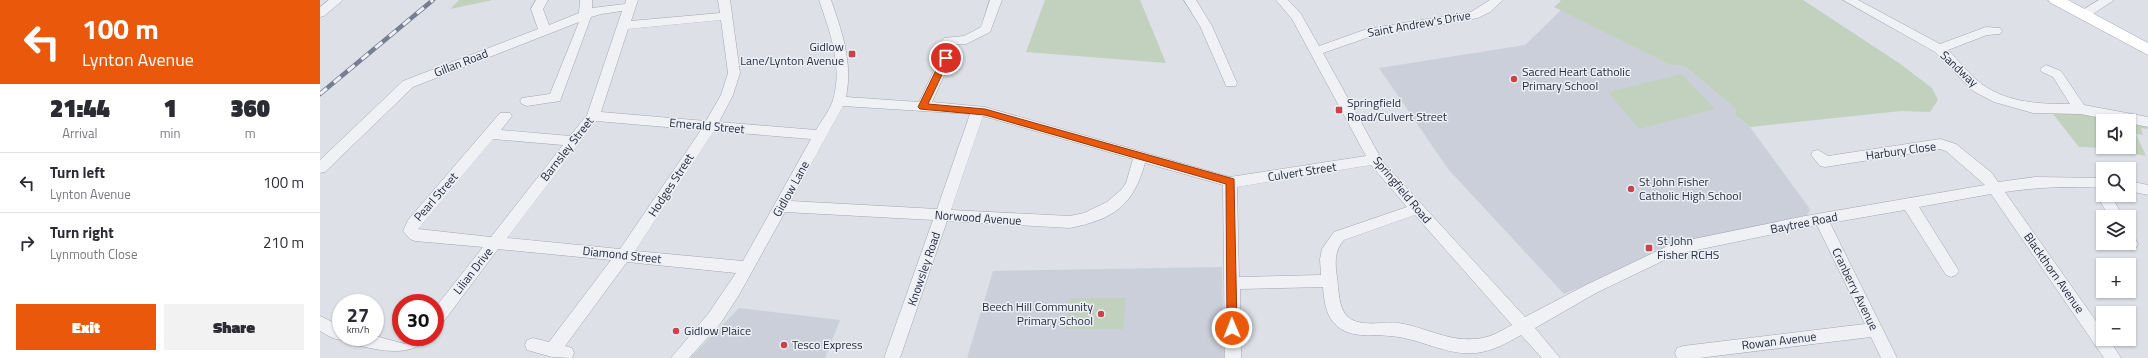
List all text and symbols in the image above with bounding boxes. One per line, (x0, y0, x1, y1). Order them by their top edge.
street label: Saint Andrew's Drive (1366, 5, 1472, 42)
text: 100 m (82, 7, 159, 50)
icon: left (16, 16, 68, 68)
place label: Gidlow Lane/Lynton Avenue (740, 37, 844, 70)
pin (929, 41, 963, 75)
street label: Gillan Road (431, 44, 491, 82)
text: Lynton Avenue (82, 46, 194, 73)
street label: Sandway (1936, 46, 1983, 91)
icon: arrive (935, 47, 957, 69)
marker: Gidlow Lane/Lynton Avenue (847, 49, 857, 59)
place label: Sacred Heart Catholic Primary School (1522, 62, 1630, 95)
marker: Sacred Heart Catholic Primary School (1509, 74, 1519, 84)
text: 21:44 (50, 90, 110, 126)
text: 1 (163, 90, 177, 126)
text: 360 (230, 90, 270, 126)
place label: Springfield Road/Culvert Street (1347, 93, 1448, 126)
marker: Springfield Road/Culvert Street (1334, 105, 1344, 115)
street label: Barnsley Street (535, 112, 598, 185)
street label: Emerald Street (669, 113, 746, 138)
map controls (2096, 114, 2136, 346)
button: sound (2096, 114, 2136, 154)
text: Arrival (62, 123, 97, 143)
text: min (160, 123, 180, 143)
text: m (245, 123, 256, 143)
street label: Harbury Close (1865, 136, 1937, 165)
street label: Hodges Street (643, 149, 699, 220)
street label: Springfield Road (1369, 152, 1436, 227)
street label: Gidlow Lane (767, 157, 814, 220)
street label: Culvert Street (1266, 157, 1338, 186)
text: Turn left (50, 161, 105, 184)
button: search (2096, 162, 2136, 202)
street label: Pearl Street (409, 167, 463, 225)
text: 100 m (263, 171, 304, 194)
icon: left (16, 172, 38, 194)
place label: St John Fisher Catholic High School (1639, 172, 1741, 205)
text: Lynton Avenue (50, 184, 131, 204)
marker: St John Fisher Catholic High School (1626, 184, 1636, 194)
street label: Norwood Avenue (934, 205, 1022, 230)
street label: Baytree Road (1769, 207, 1839, 238)
button: layers (2096, 210, 2136, 250)
text: Turn right (50, 221, 114, 244)
street label: Blackthorn Avenue (2019, 228, 2089, 317)
street label: Knowsley Road (902, 229, 945, 308)
text: 210 m (263, 231, 304, 254)
place label: St John Fisher RCHS (1657, 231, 1719, 264)
icon: right (16, 232, 38, 254)
street label: Diamond Street (582, 241, 663, 268)
street label: Lilian Drive (448, 243, 497, 298)
marker: St John Fisher RCHS (1644, 243, 1654, 253)
text: Lynmouth Close (50, 244, 137, 264)
street label: Cranberry Avenue (1827, 244, 1884, 333)
button: + (2096, 258, 2136, 298)
speed limit sign: 30 (392, 294, 444, 346)
place label: Beech Hill Community Primary School (982, 297, 1093, 330)
text: 27 (347, 299, 369, 330)
button: Exit (16, 304, 156, 350)
button: Share (164, 304, 304, 350)
button: − (2096, 306, 2136, 346)
position arrow (1211, 307, 1253, 349)
marker: Beech Hill Community Primary School (1096, 309, 1106, 319)
place label: Gidlow Plaice (684, 321, 751, 340)
text: km/h (347, 322, 369, 337)
marker: Gidlow Plaice (671, 326, 681, 336)
street label: Rowan Avenue (1740, 326, 1817, 355)
place label: Tesco Express (792, 335, 863, 354)
marker: Tesco Express (779, 340, 789, 350)

